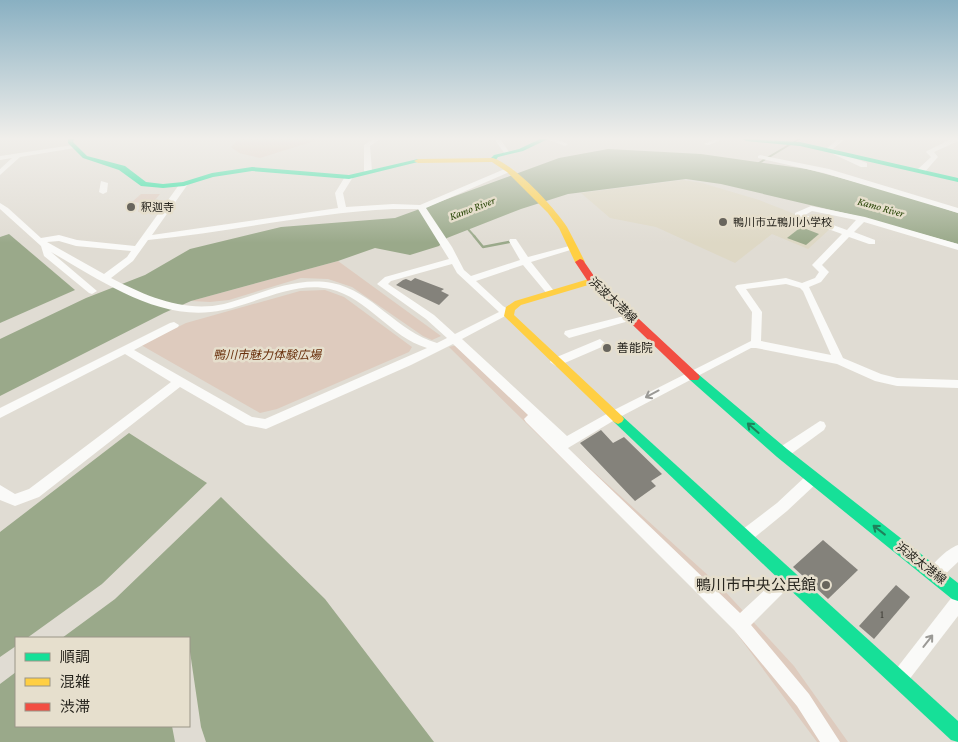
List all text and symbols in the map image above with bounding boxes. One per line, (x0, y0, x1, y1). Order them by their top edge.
water label: Kamo River (448, 193, 498, 222)
water label: Kamo River (856, 195, 907, 220)
marker: 釈迦寺 (125, 201, 137, 213)
place label: 釈迦寺 (141, 201, 174, 213)
marker: 鴨川市立鴨川小学校 (717, 216, 729, 228)
place label: 鴨川市立鴨川小学校 (733, 216, 832, 228)
street label: 浜波太港線 (586, 274, 640, 326)
place label: 善能院 (617, 341, 653, 355)
marker: 善能院 (601, 342, 613, 354)
park label: 鴨川市魅力体験広場 (213, 348, 323, 362)
one-way arrow (645, 390, 660, 399)
one-way arrow (746, 422, 759, 433)
one-way arrow (873, 524, 886, 535)
street label: 浜波太港線 (893, 539, 949, 587)
place label: 鴨川市中央公民館 (696, 577, 816, 593)
marker: 鴨川市中央公民館 (820, 579, 832, 591)
house number: 1 (880, 607, 884, 621)
one-way arrow (923, 635, 934, 648)
legend (15, 637, 190, 727)
text: 順調 (60, 649, 90, 665)
text: 混雑 (60, 674, 90, 690)
text: 渋滞 (60, 699, 90, 715)

